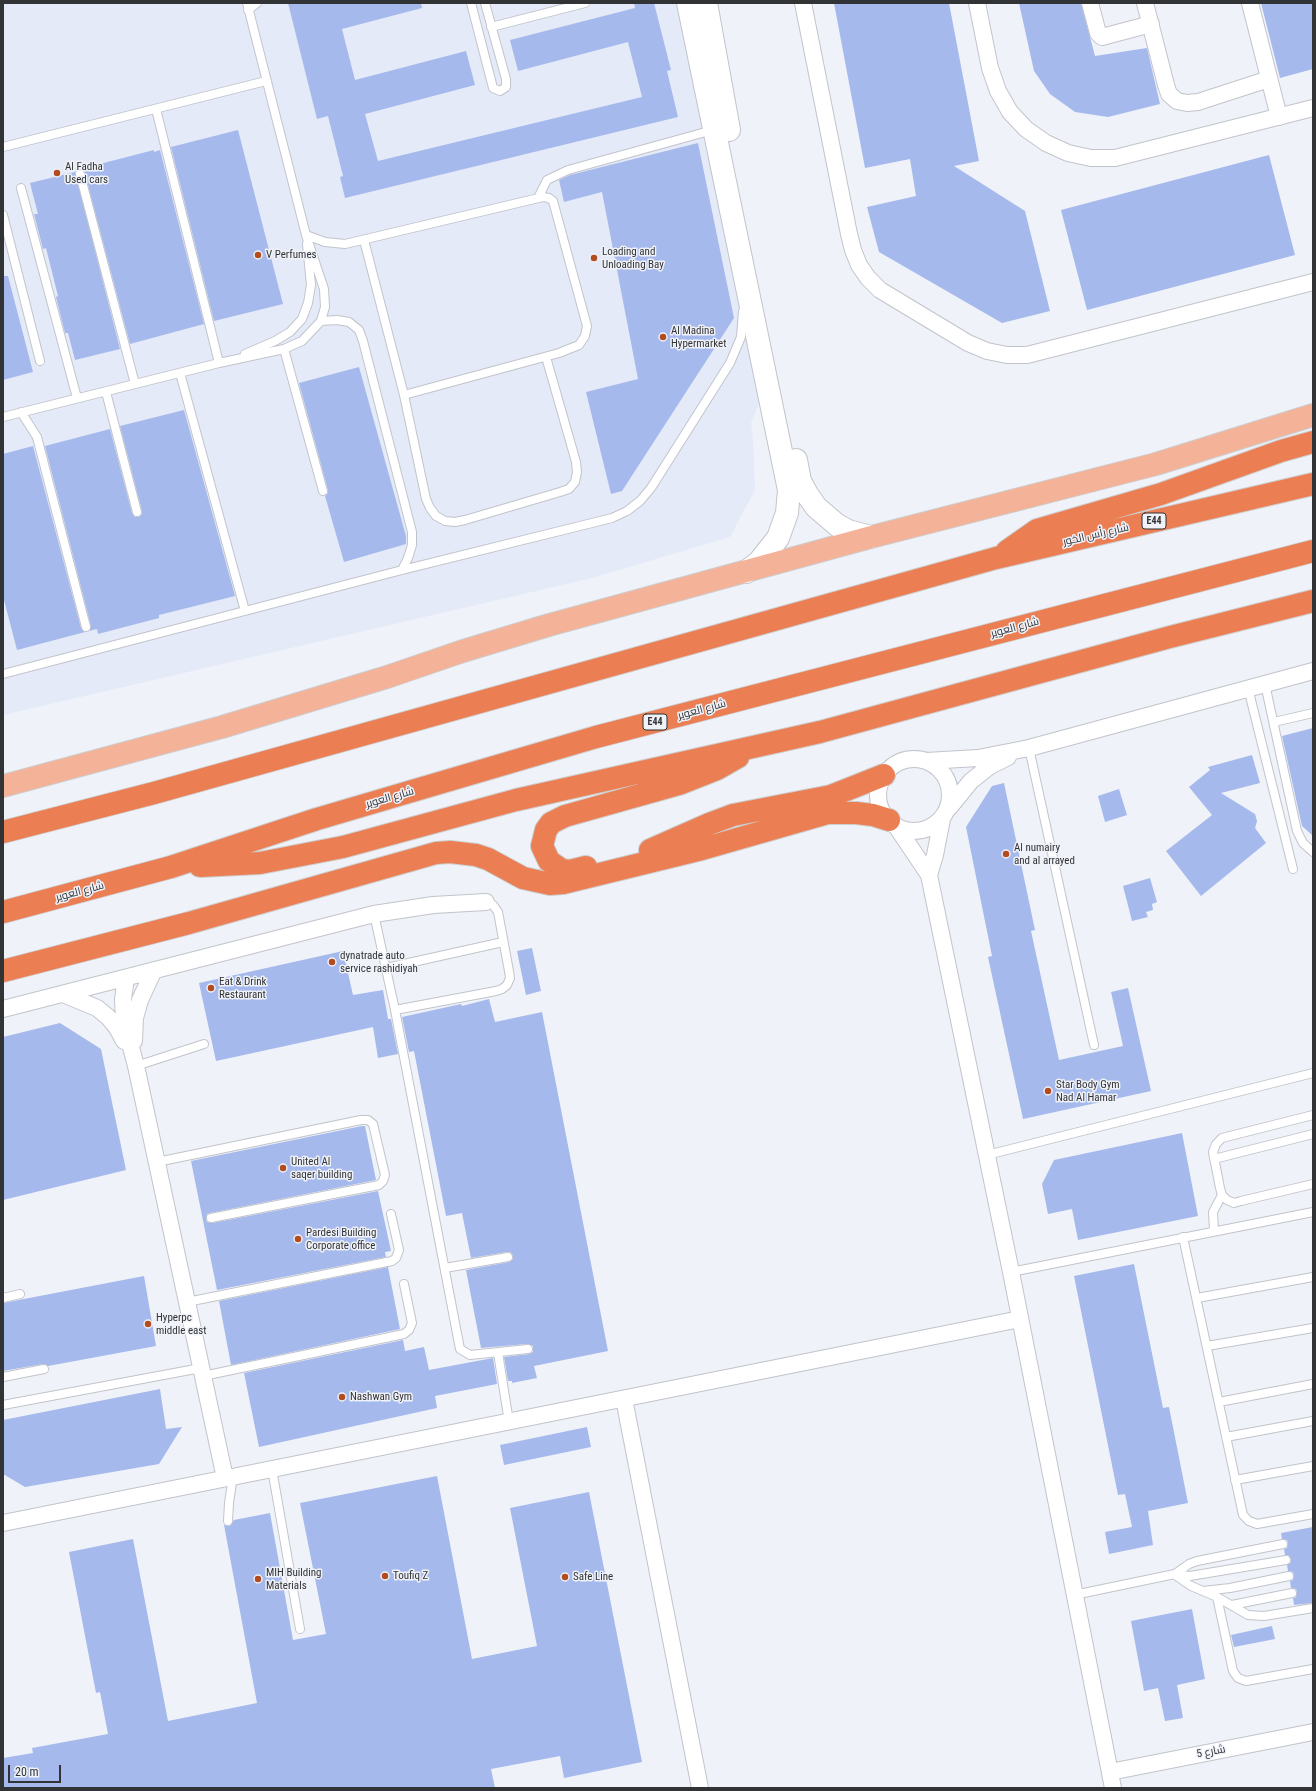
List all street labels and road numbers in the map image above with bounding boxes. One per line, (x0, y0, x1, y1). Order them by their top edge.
road number: E44 (1142, 513, 1166, 529)
street label: شارع رأس الخور (1062, 521, 1130, 549)
street label: شارع العوير (989, 615, 1041, 641)
street label: شارع العوير (676, 697, 728, 723)
road number: E44 (643, 714, 667, 730)
street label: شارع العوير (364, 785, 416, 811)
street label: شارع العوير (54, 879, 106, 905)
street label: شارع 5 (1195, 1743, 1227, 1761)

